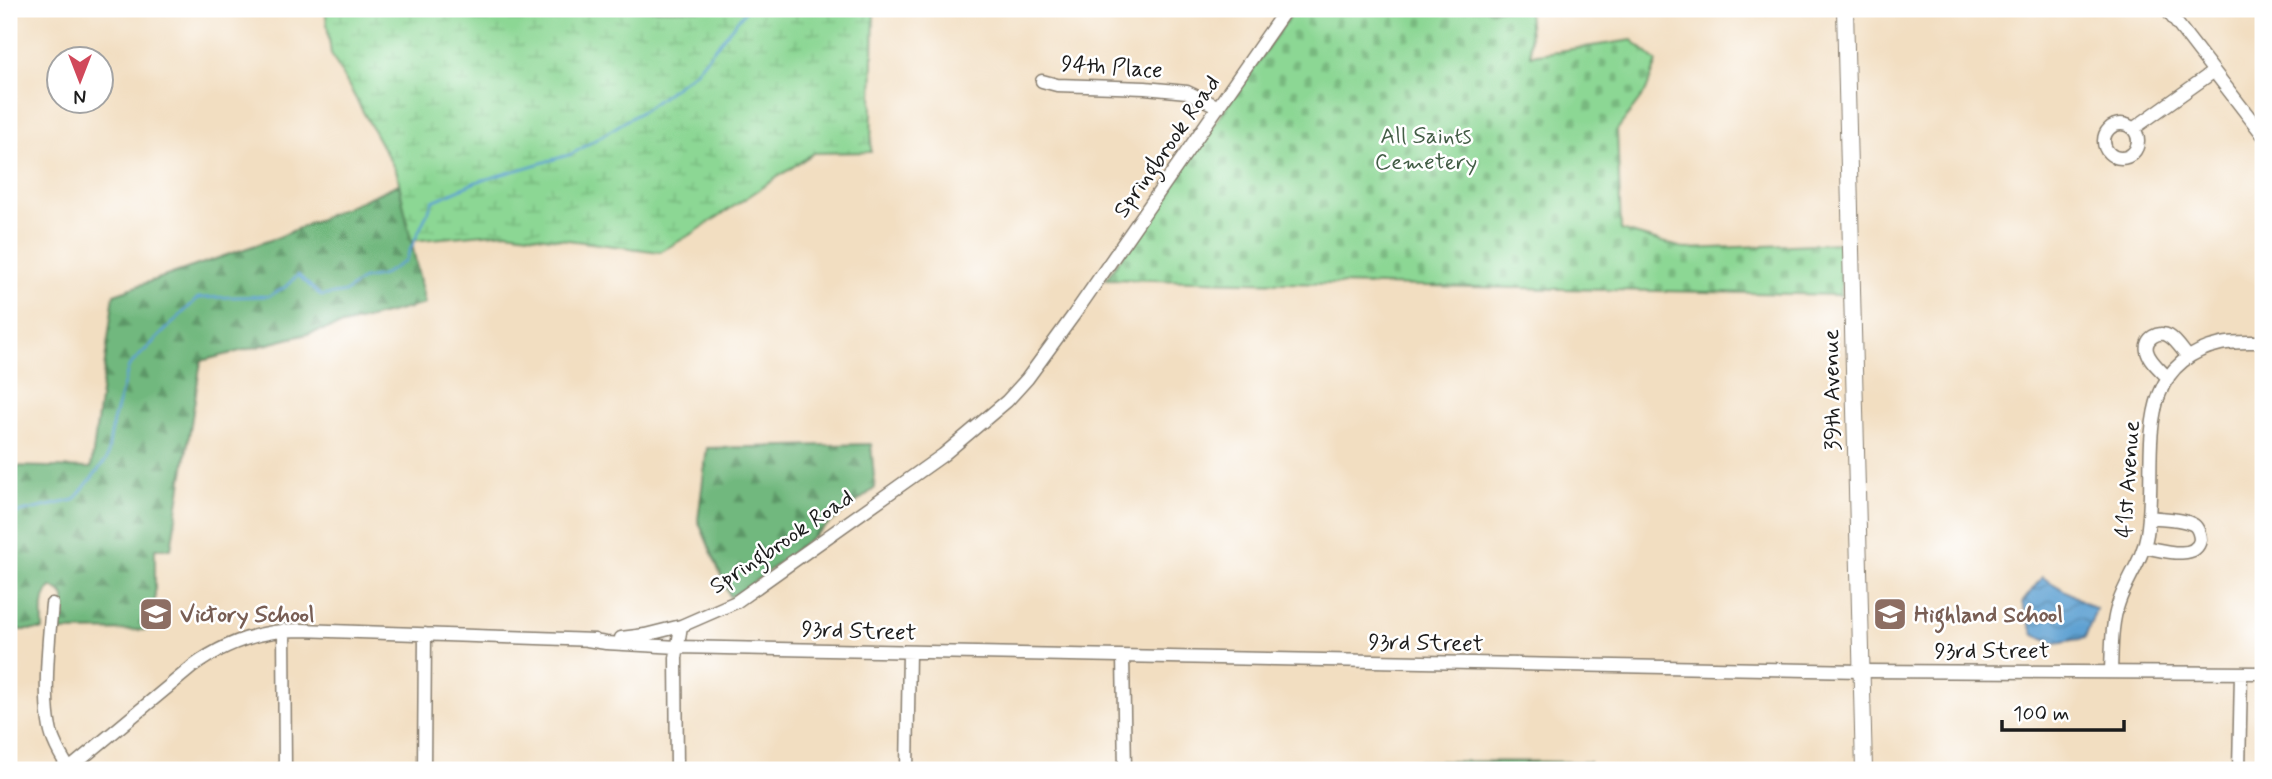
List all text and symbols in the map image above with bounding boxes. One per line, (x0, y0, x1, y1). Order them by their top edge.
north arrow (46, 46, 116, 116)
street label: 94th Place (1060, 49, 1164, 86)
street label: Springbrook Road (1107, 70, 1230, 226)
text: N (74, 83, 86, 108)
park label: All Saints Cemetery (1375, 122, 1477, 178)
street label: 39th Avenue (1817, 329, 1849, 451)
street label: 41st Avenue (2110, 420, 2148, 539)
street label: Springbrook Road (704, 483, 861, 604)
school or university icon: Victory School (137, 595, 175, 633)
school or university icon: Highland School (1871, 595, 1909, 633)
place label: Victory School (180, 601, 314, 631)
place label: Highland School (1914, 601, 2063, 634)
street label: 93rd Street (801, 615, 917, 649)
street label: 93rd Street (1368, 628, 1484, 660)
street label: 93rd Street (1934, 637, 2050, 667)
scale bar (2002, 688, 2125, 732)
text: 100 m (2013, 700, 2069, 728)

